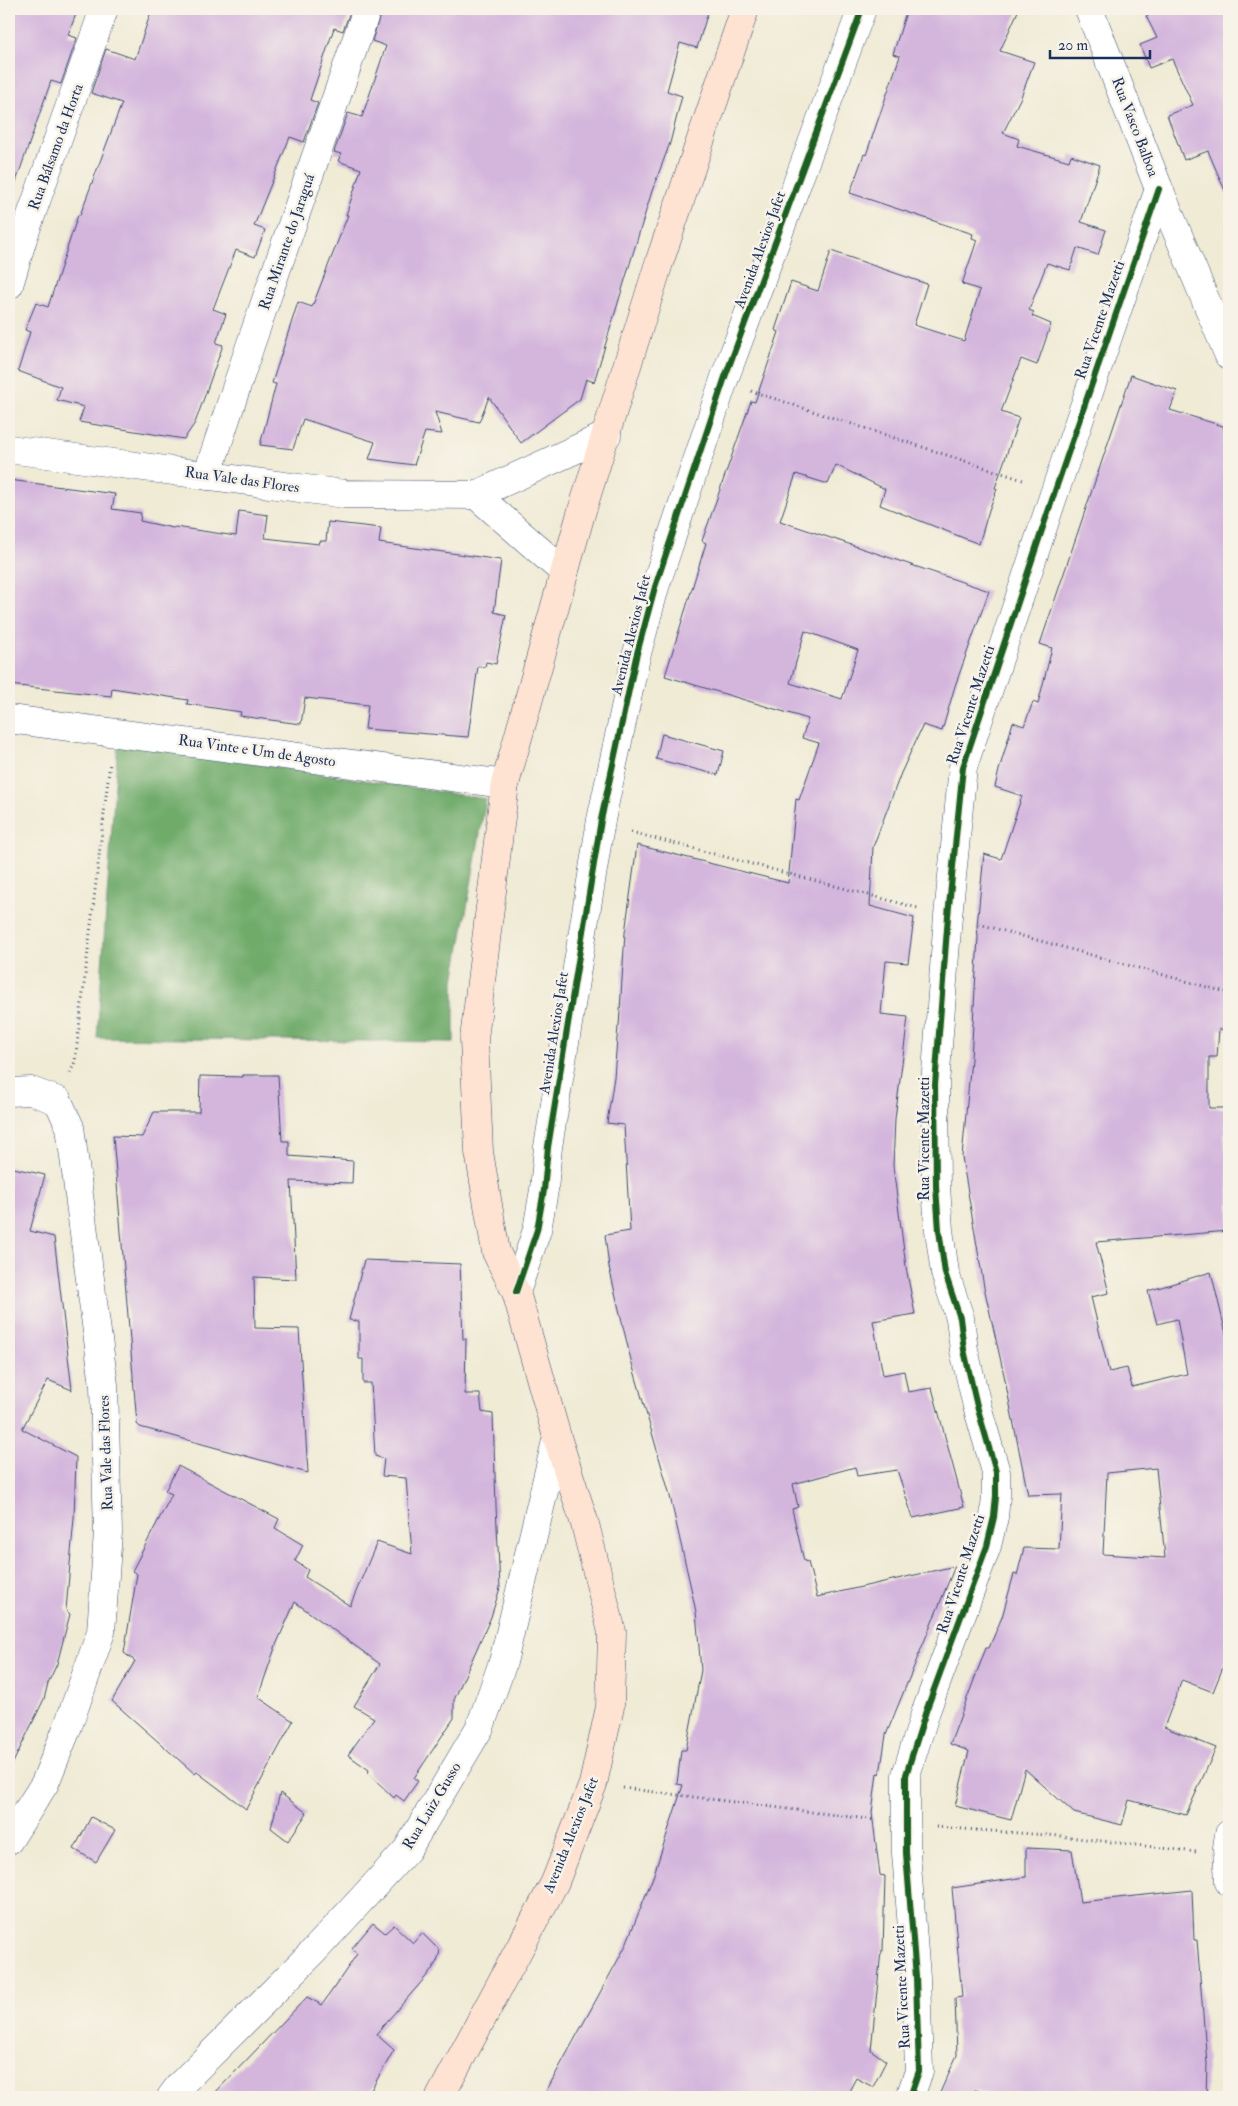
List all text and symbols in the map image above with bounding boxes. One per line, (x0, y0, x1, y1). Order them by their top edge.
scale bar (1050, 28, 1150, 60)
text: 20 m (1058, 36, 1088, 55)
street label: Rua Vasco Balboa (1107, 74, 1163, 180)
street label: Rua Bálsamo da Horta (24, 80, 88, 213)
street label: Rua Mirante do Jaraguá (255, 171, 320, 313)
street label: Avenida Alexios Jafet (730, 189, 791, 313)
street label: Rua Vicente Mazetti (1071, 258, 1129, 382)
street label: Rua Vale das Flores (183, 463, 301, 497)
street label: Avenida Alexios Jafet (607, 573, 656, 698)
street label: Rua Vicente Mazetti (943, 643, 999, 767)
street label: Rua Vinte e Um de Agosto (177, 731, 337, 771)
street label: Avenida Alexios Jafet (535, 970, 574, 1097)
street label: Rua Vicente Mazetti (915, 1077, 934, 1201)
street label: Rua Vale das Flores (94, 1395, 118, 1511)
street label: Rua Vicente Mazetti (933, 1512, 989, 1636)
street label: Rua Luiz Gusso (398, 1759, 466, 1853)
street label: Avenida Alexios Jafet (539, 1774, 604, 1897)
street label: Rua Vicente Mazetti (889, 1924, 915, 2050)

